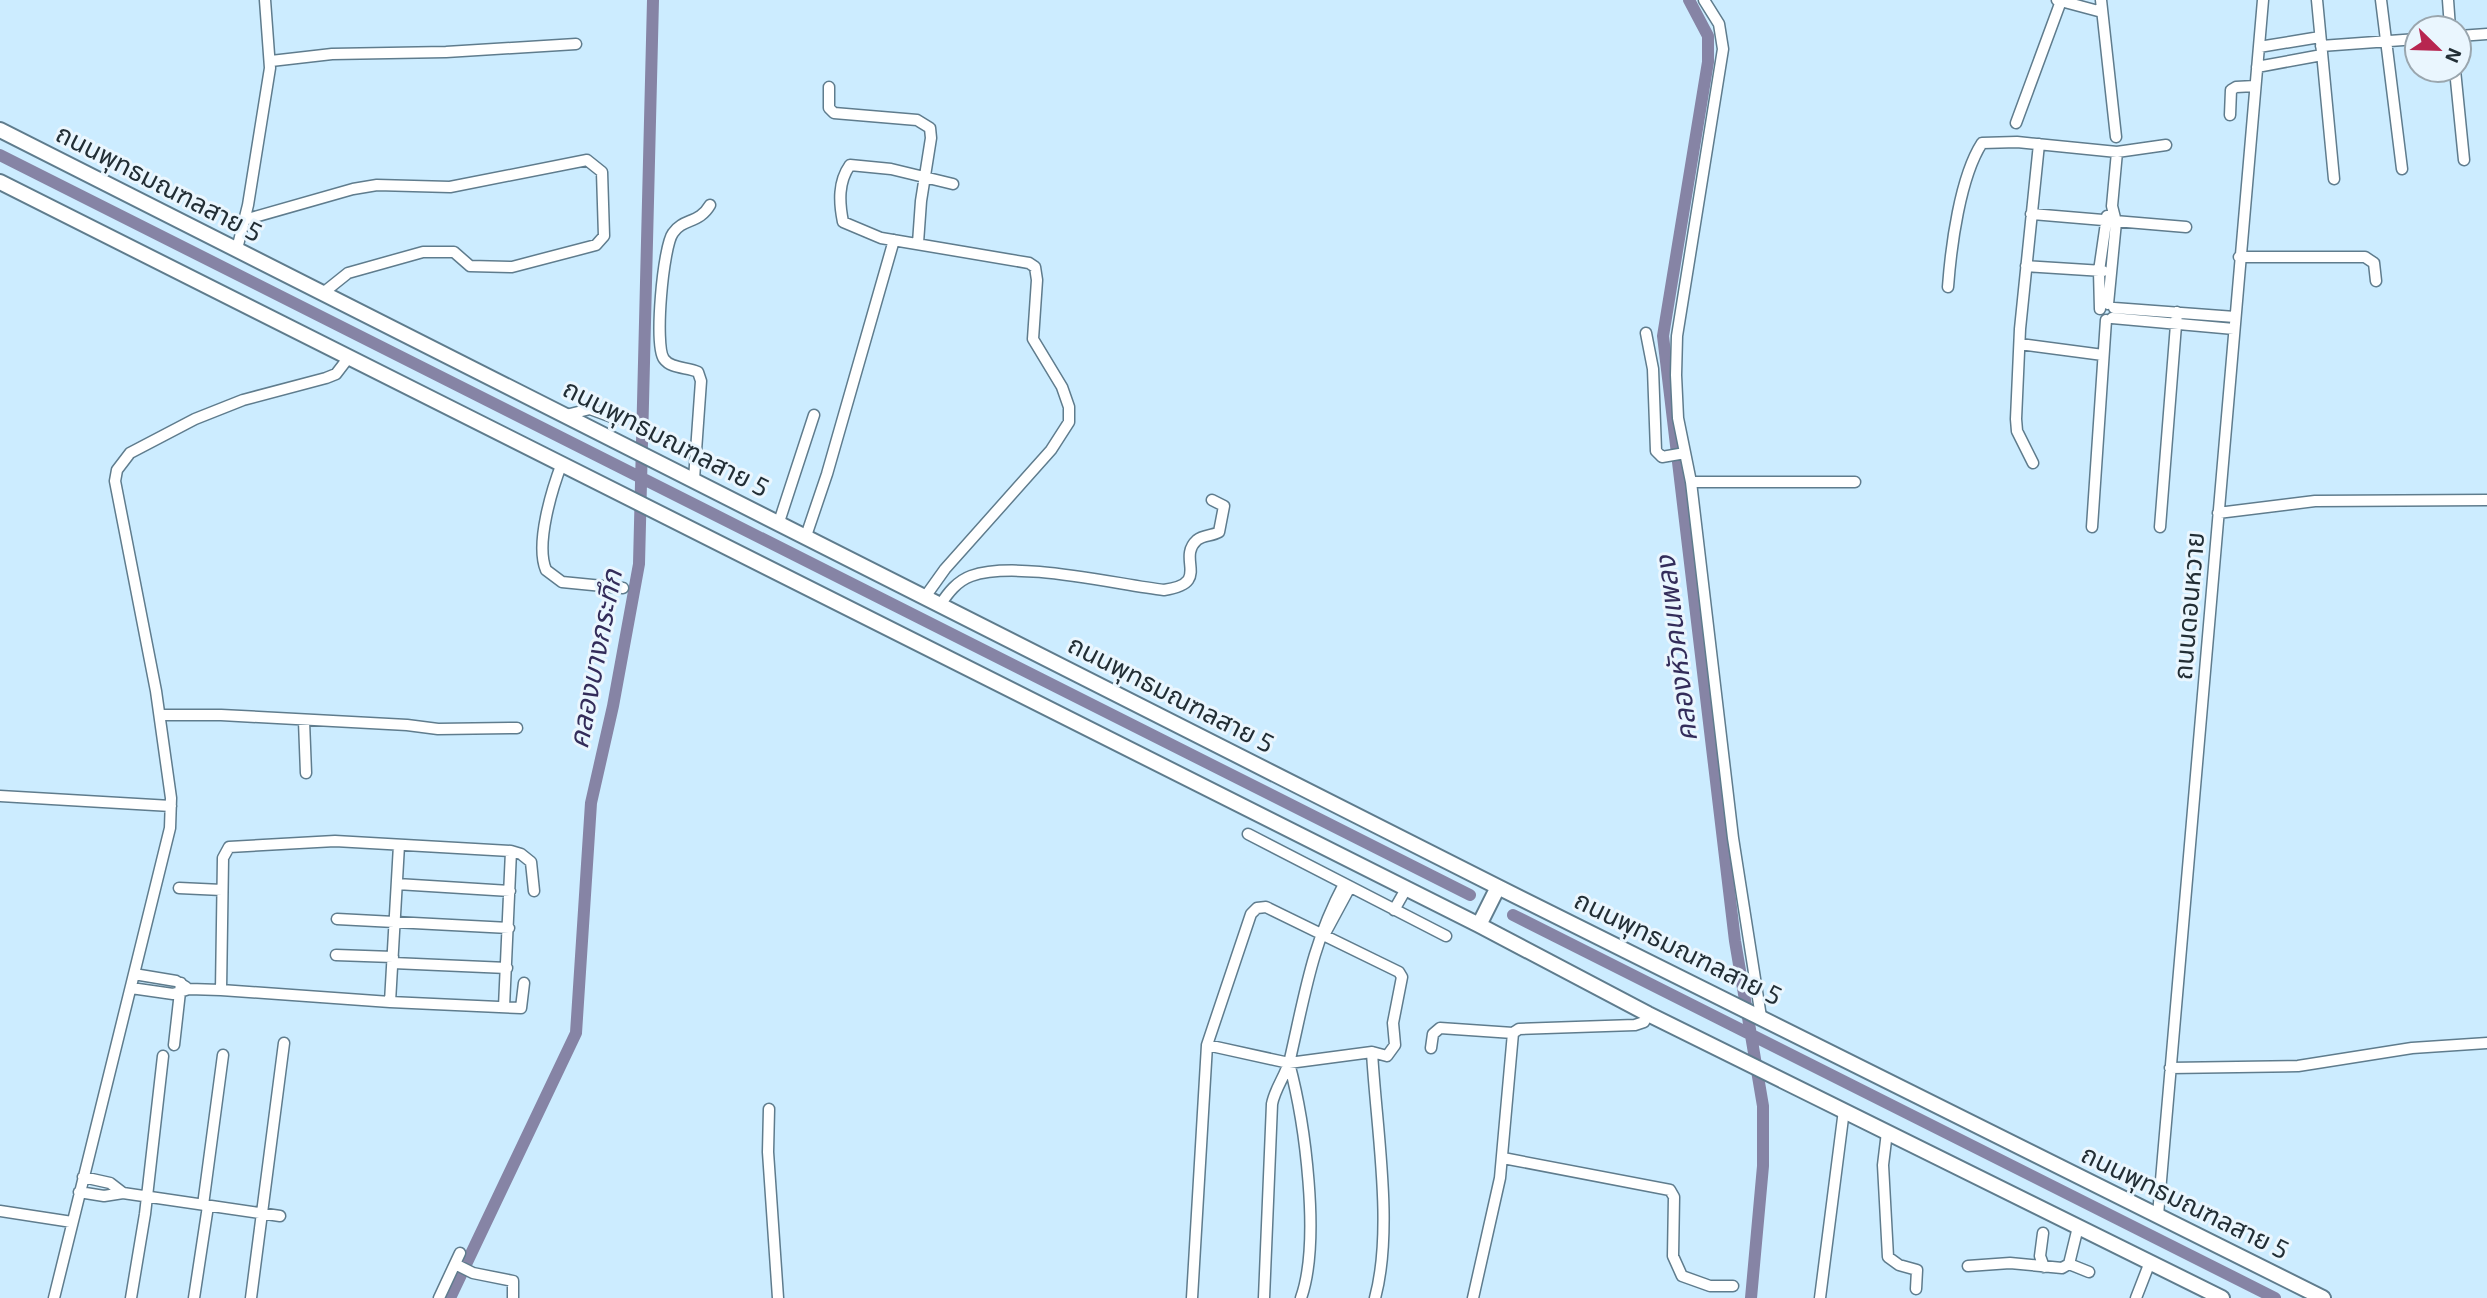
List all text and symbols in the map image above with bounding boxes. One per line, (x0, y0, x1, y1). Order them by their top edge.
north arrow (2403, 14, 2473, 84)
text: N (2441, 45, 2467, 67)
street label: ถนนพุทธมณฑลสาย 5 (51, 116, 268, 249)
street label: ถนนพุทธมณฑลสาย 5 (558, 371, 775, 504)
street label: ถนนดอนหวาย (2166, 531, 2209, 681)
water label: คลองหัวคนเพลง (1646, 552, 1703, 744)
water label: คลองบางกระทึก (560, 565, 628, 751)
street label: ถนนพุทธมณฑลสาย 5 (1063, 627, 1280, 760)
street label: ถนนพุทธมณฑลสาย 5 (1569, 883, 1787, 1012)
street label: ถนนพุทธมณฑลสาย 5 (2076, 1137, 2294, 1266)

